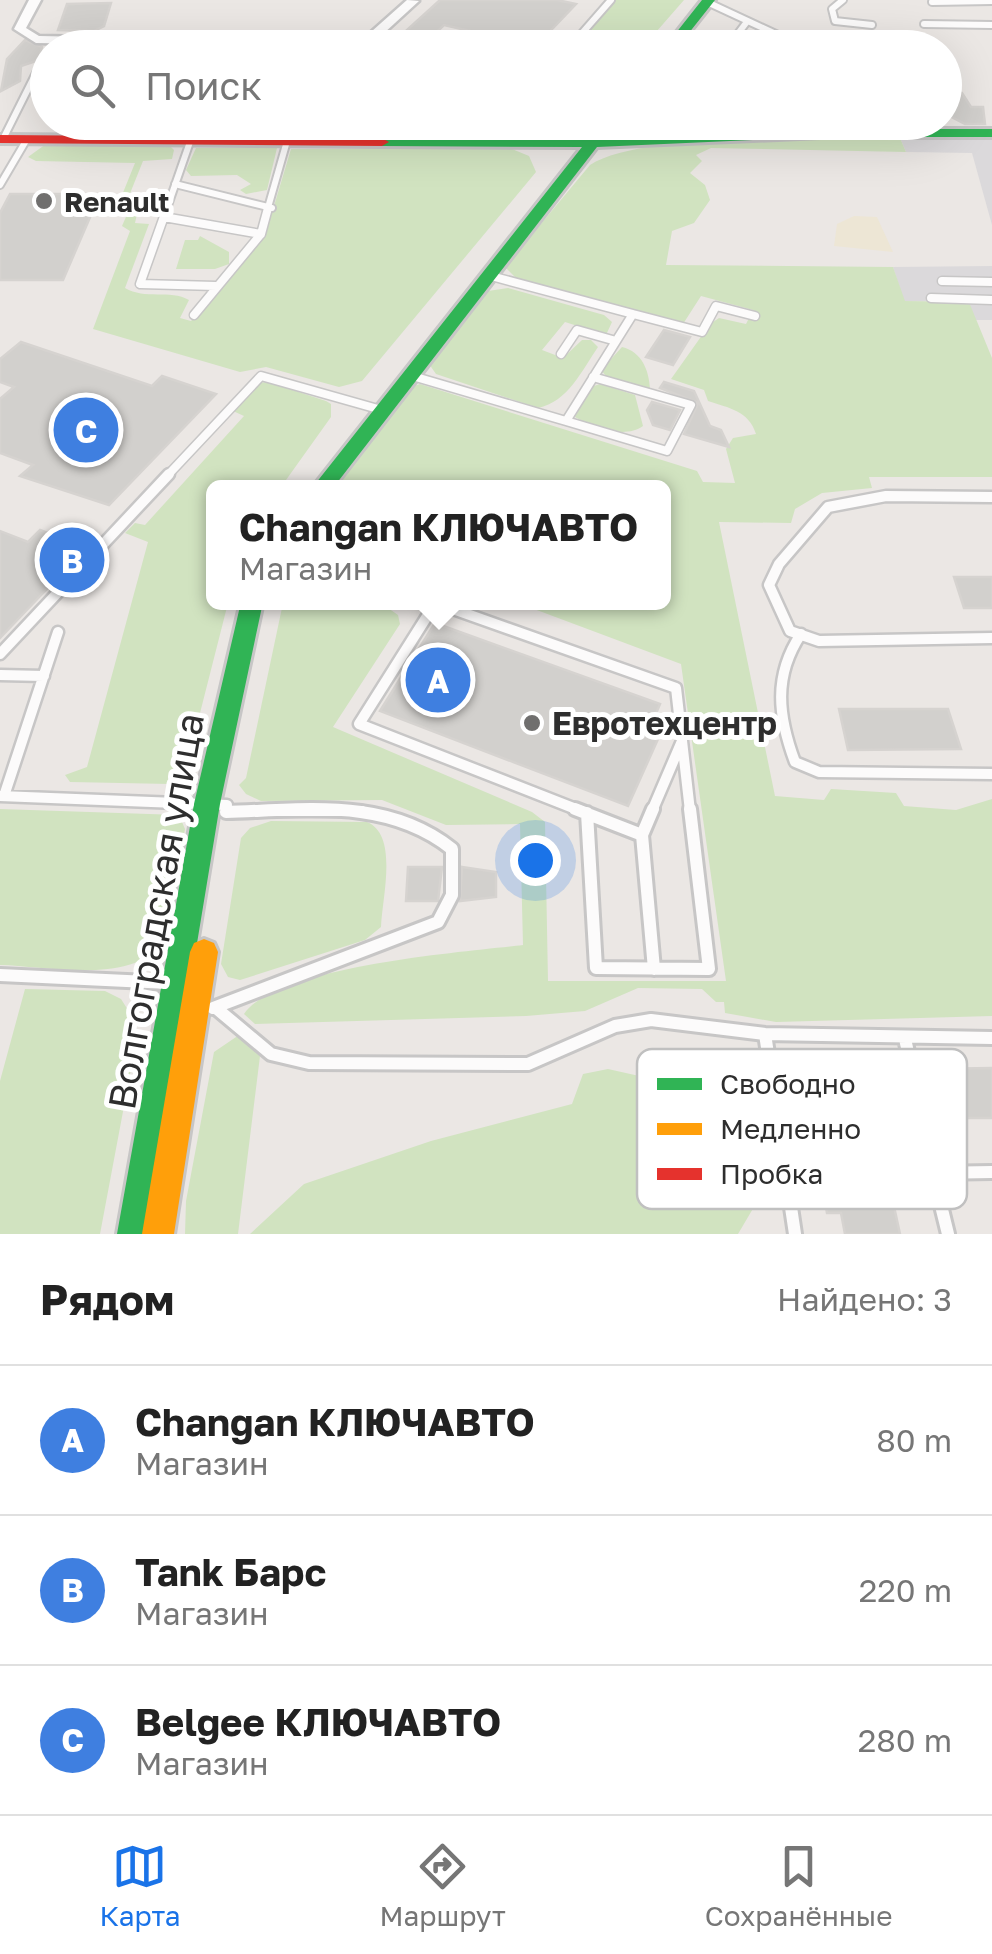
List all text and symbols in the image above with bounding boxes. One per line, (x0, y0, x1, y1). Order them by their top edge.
search box (30, 30, 962, 140)
icon: search (65, 58, 120, 113)
text: Поиск (145, 63, 262, 108)
place label: Renault (64, 185, 169, 218)
marker: Renault (33, 190, 55, 212)
pin: C (54, 392, 118, 468)
popup (206, 480, 671, 610)
text: Changan КЛЮЧАВТО (239, 504, 638, 549)
pin: B (40, 522, 104, 598)
text: Магазин (239, 549, 372, 587)
pin: A (406, 642, 470, 718)
place label: Евротехцентр (552, 704, 777, 742)
street label: Волгоградская улица (98, 709, 212, 1113)
marker: Евротехцентр (521, 712, 543, 734)
your location (510, 835, 561, 886)
legend (637, 1049, 967, 1209)
text: Свободно (720, 1067, 856, 1100)
text: Медленно (720, 1112, 861, 1145)
text: Пробка (720, 1157, 823, 1190)
text: Рядом (40, 1274, 174, 1324)
text: Найдено: 3 (777, 1280, 952, 1318)
text: Changan КЛЮЧАВТО (135, 1399, 535, 1444)
text: A (61, 1421, 84, 1459)
text: 80 m (876, 1421, 952, 1459)
text: Магазин (135, 1444, 269, 1482)
text: Tank Барс (135, 1549, 326, 1594)
text: B (61, 1571, 84, 1609)
text: 220 m (859, 1571, 952, 1609)
text: Магазин (135, 1594, 269, 1632)
text: Belgee КЛЮЧАВТО (135, 1699, 501, 1744)
text: C (61, 1721, 84, 1759)
text: 280 m (858, 1721, 952, 1759)
text: Магазин (135, 1744, 269, 1782)
tab: Карта (99, 1839, 181, 1932)
tab: Маршрут (379, 1839, 506, 1932)
tab: Сохранённые (705, 1839, 893, 1932)

